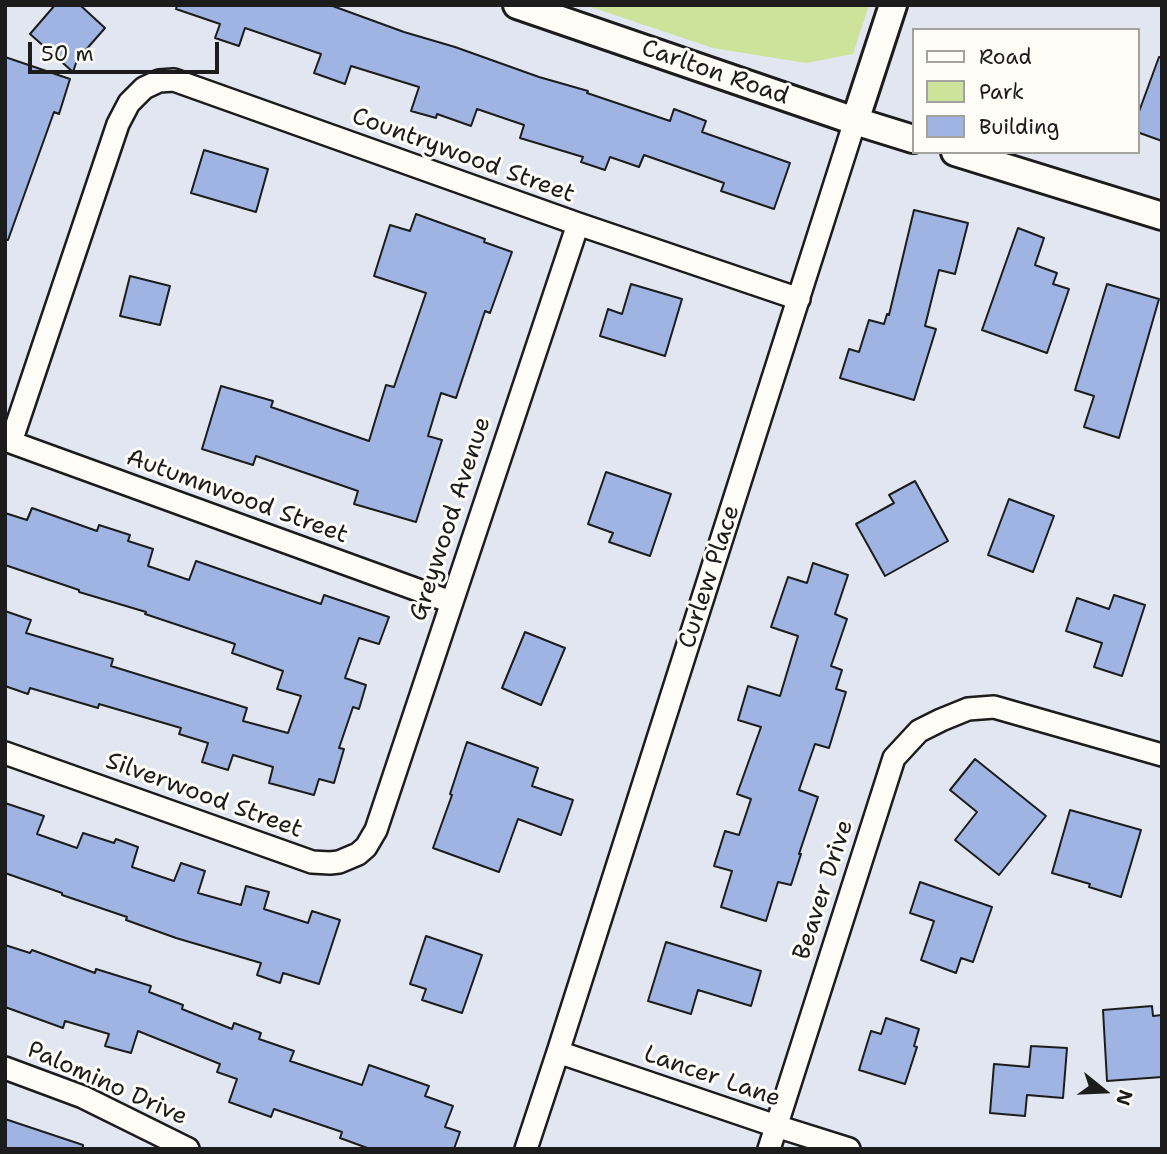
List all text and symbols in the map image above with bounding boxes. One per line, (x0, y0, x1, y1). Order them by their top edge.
scale bar (32, 28, 222, 72)
legend (912, 28, 1139, 154)
street label: Carlton Road (638, 34, 792, 112)
text: 50 m (41, 40, 94, 68)
text: Road (979, 43, 1032, 71)
text: Park (979, 78, 1024, 106)
street label: Countrywood Street (348, 102, 578, 210)
text: Building (979, 113, 1059, 141)
street label: Greywood Avenue (404, 413, 498, 625)
street label: Autumnwood Street (122, 444, 352, 550)
street label: Curlew Place (673, 502, 747, 652)
street label: Silverwood Street (102, 747, 306, 845)
street label: Beaver Drive (788, 816, 860, 964)
street label: Palomino Drive (23, 1036, 191, 1132)
street label: Lancer Lane (640, 1040, 784, 1114)
north arrow (1069, 1056, 1139, 1126)
text: N (1110, 1087, 1139, 1109)

